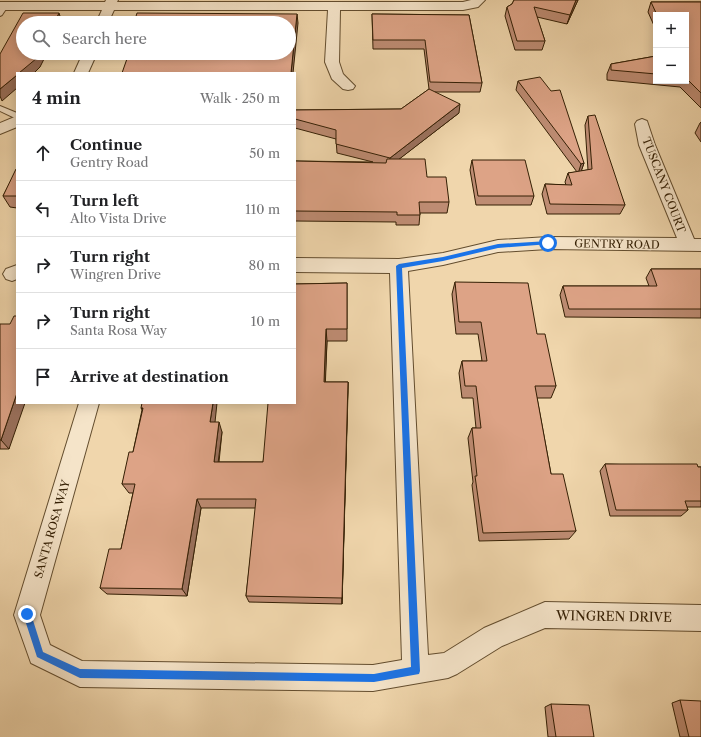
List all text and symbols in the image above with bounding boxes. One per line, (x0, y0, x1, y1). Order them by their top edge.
map controls (653, 12, 689, 84)
button: + (653, 12, 689, 48)
search box (16, 16, 296, 60)
icon: search (30, 27, 52, 49)
text: Search here (62, 29, 147, 48)
button: − (653, 48, 689, 84)
text: 4 min (32, 88, 81, 108)
text: Walk · 250 m (200, 90, 280, 106)
text: Continue (70, 135, 142, 154)
street label: TUSCANY COURT (639, 135, 689, 236)
icon: ahead (32, 142, 54, 164)
text: 50 m (249, 145, 280, 161)
text: Gentry Road (70, 154, 148, 170)
text: Turn left (70, 191, 139, 210)
icon: left (32, 198, 54, 220)
text: 110 m (245, 201, 280, 217)
text: Alto Vista Drive (70, 210, 167, 226)
route start (539, 234, 557, 252)
street label: GENTRY ROAD (574, 236, 660, 252)
text: Turn right (70, 247, 150, 266)
icon: right (32, 254, 54, 276)
text: 80 m (248, 257, 280, 273)
text: Wingren Drive (70, 266, 161, 282)
text: Turn right (70, 303, 150, 322)
icon: right (32, 310, 54, 332)
text: 10 m (251, 313, 280, 329)
text: Santa Rosa Way (70, 322, 167, 338)
icon: arrive (32, 366, 54, 388)
text: Arrive at destination (70, 367, 229, 386)
street label: SANTA ROSA WAY (31, 478, 73, 580)
route end (18, 605, 36, 623)
street label: WINGREN DRIVE (555, 607, 672, 625)

